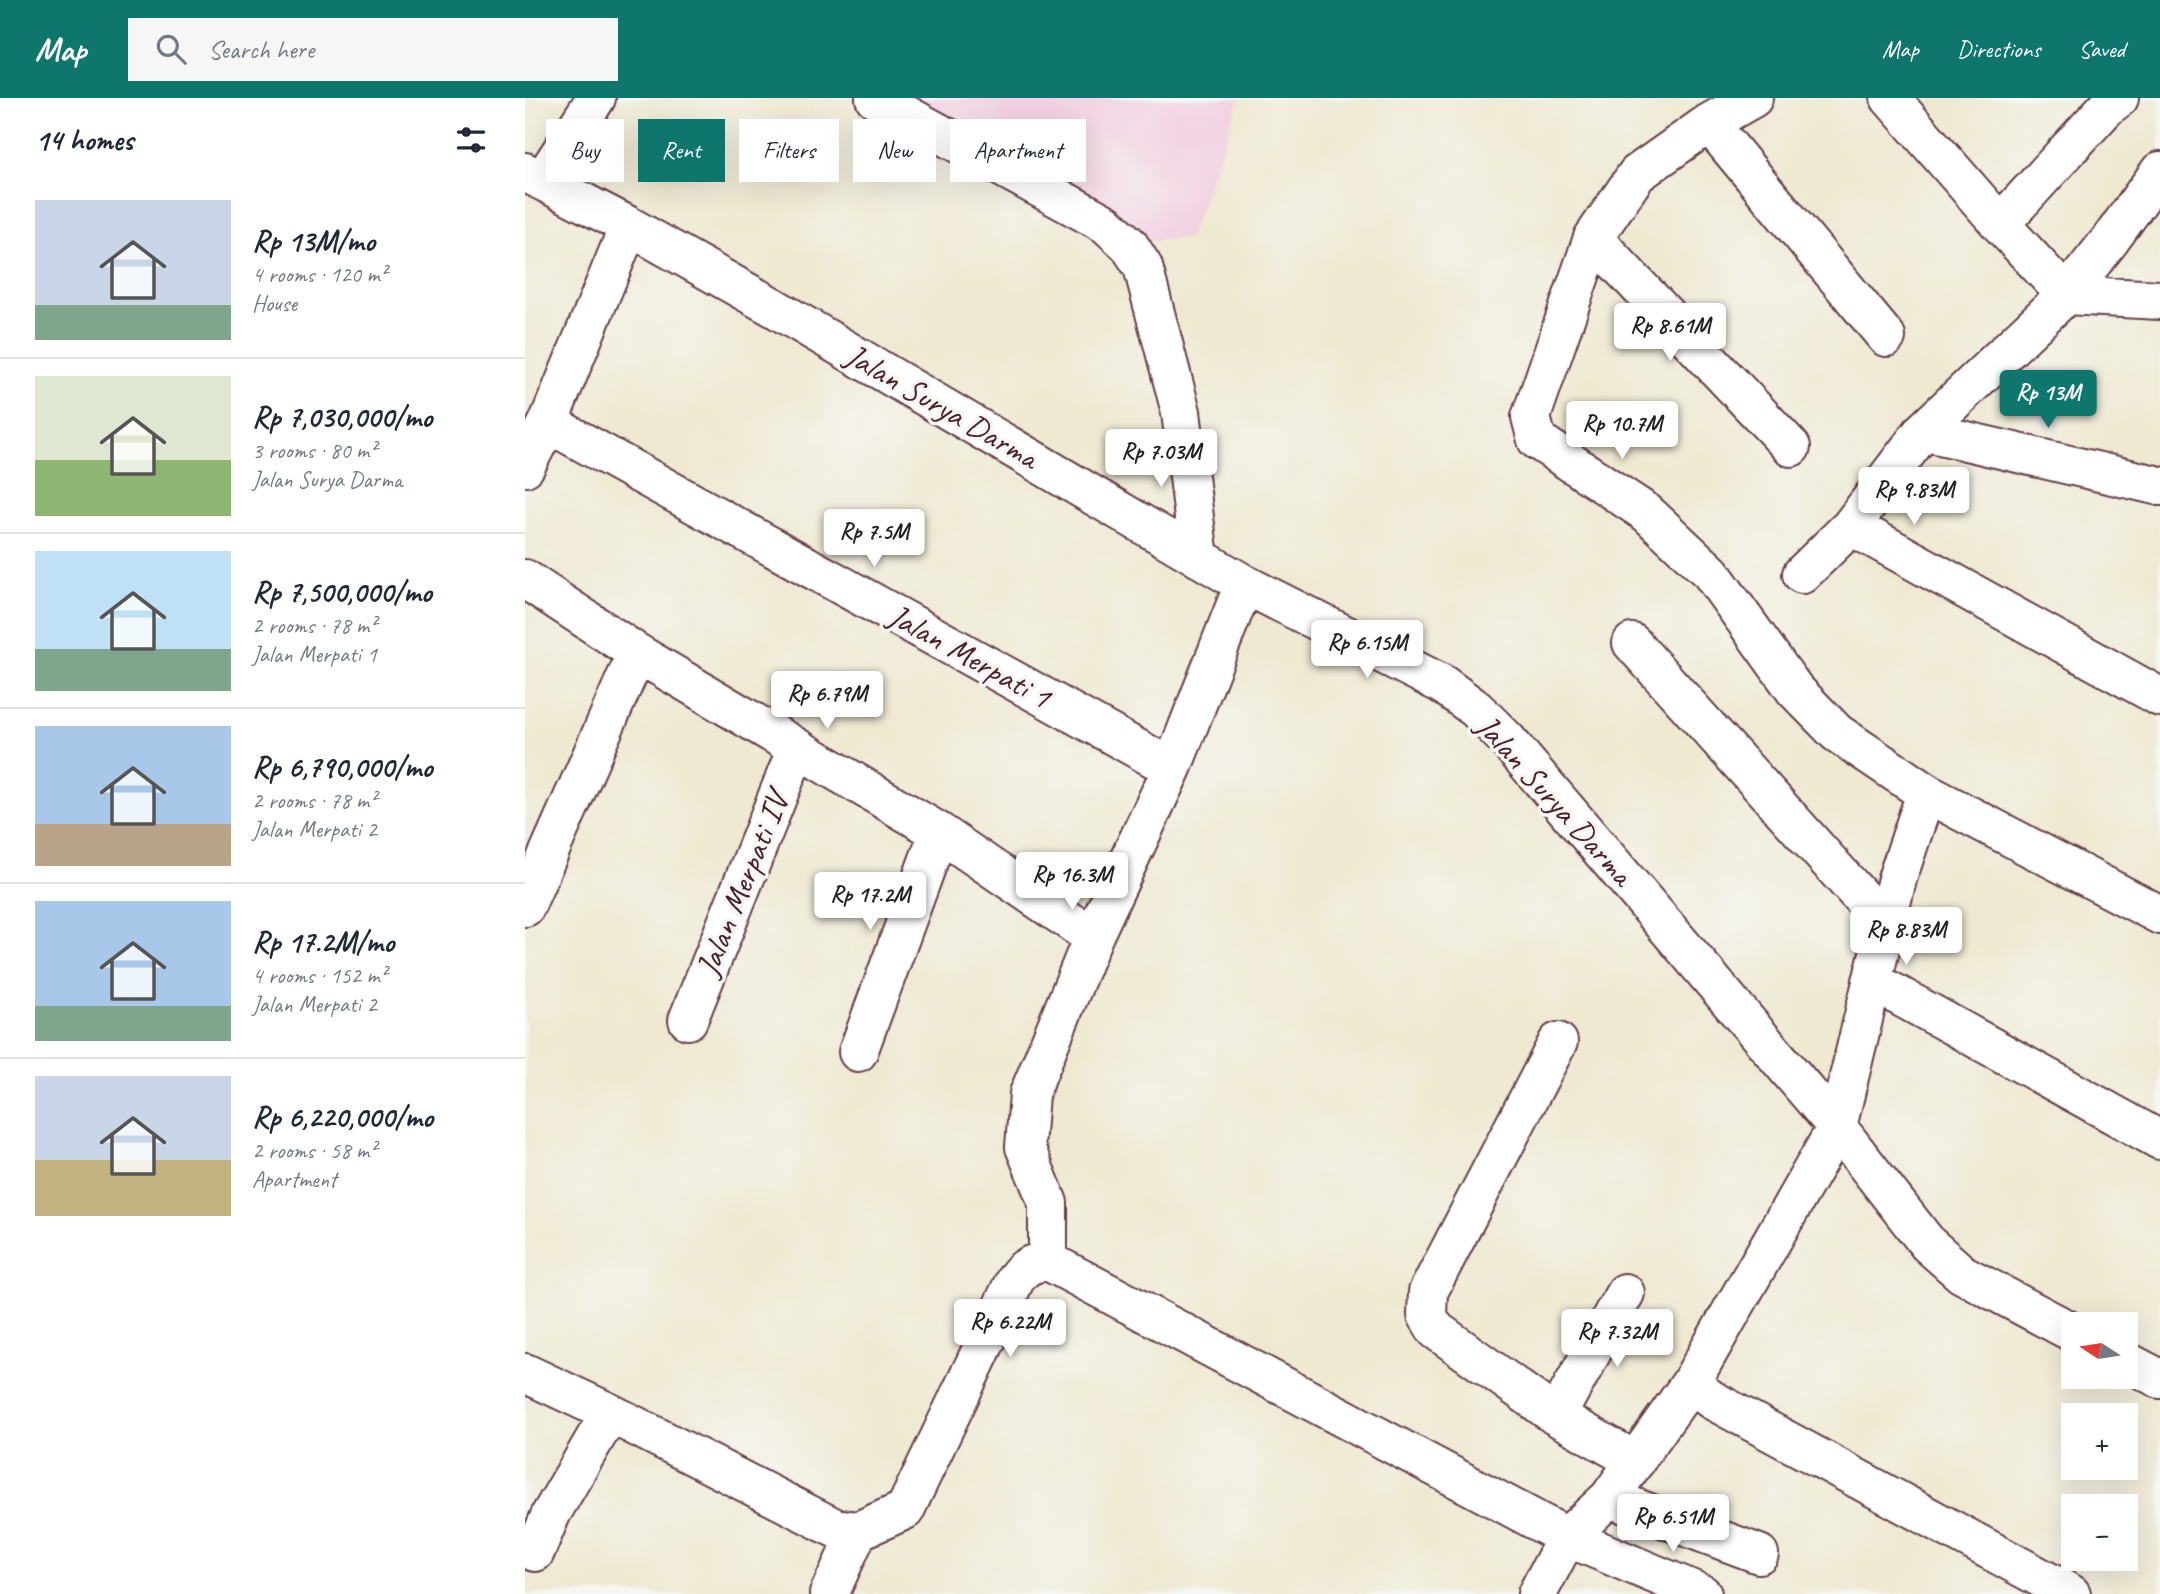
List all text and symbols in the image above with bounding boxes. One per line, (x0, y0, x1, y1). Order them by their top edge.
search box (128, 18, 618, 81)
text: Map (35, 28, 86, 70)
icon: search (152, 30, 190, 68)
text: Search here (208, 33, 314, 66)
text: Map (1882, 34, 1919, 64)
text: Directions (1957, 34, 2040, 64)
text: Saved (2078, 34, 2125, 64)
chip: Buy (546, 119, 624, 182)
chip: Rent (638, 119, 725, 182)
chip: Filters (739, 119, 839, 182)
chip: New (853, 119, 936, 182)
chip: Apartment (950, 119, 1086, 182)
text: 14 homes (35, 121, 133, 159)
icon: filters (452, 121, 490, 159)
text: Rp 13M/mo (252, 222, 375, 260)
icon: home (91, 228, 175, 312)
text: 4 rooms · 120 m² (252, 260, 387, 289)
text: House (252, 289, 297, 318)
pin: Rp 8.61M (1598, 303, 1742, 363)
text: Rp 8.61M (1630, 311, 1710, 340)
street label: Jalan Surya Darma (836, 333, 1048, 479)
pin: Rp 13M (1991, 370, 2105, 430)
text: Rp 13M (2016, 378, 2080, 407)
text: Rp 7,030,000/mo (252, 398, 432, 436)
pin: Rp 10.7M (1550, 402, 1694, 461)
icon: home (91, 404, 175, 488)
text: Rp 10.7M (1582, 409, 1662, 438)
pin: Rp 7.03M (1089, 430, 1233, 489)
text: 3 rooms · 80 m² (252, 436, 376, 465)
text: Rp 7.03M (1121, 437, 1201, 466)
text: Jalan Surya Darma (252, 465, 402, 494)
pin: Rp 9.83M (1842, 468, 1986, 527)
text: Rp 9.83M (1874, 475, 1954, 504)
pin: Rp 7.5M (809, 510, 939, 569)
text: Rp 7.5M (840, 517, 908, 546)
text: Rp 7,500,000/mo (252, 573, 432, 611)
icon: home (91, 579, 175, 663)
street label: Jalan Merpati 1 (880, 593, 1060, 719)
text: 2 rooms · 78 m² (252, 611, 376, 640)
pin: Rp 6.15M (1295, 620, 1439, 680)
text: Rp 6.15M (1327, 628, 1407, 657)
text: Jalan Merpati 1 (252, 640, 377, 669)
pin: Rp 6.79M (755, 672, 899, 731)
text: Rp 6.79M (787, 679, 867, 708)
street label: Jalan Surya Darma (1466, 704, 1644, 896)
text: Rp 6,790,000/mo (252, 748, 432, 786)
icon: home (91, 754, 175, 838)
street label: Jalan Merpati IV (685, 781, 800, 984)
text: 2 rooms · 78 m² (252, 786, 376, 815)
text: Jalan Merpati 2 (252, 815, 377, 844)
pin: Rp 16.3M (1000, 852, 1144, 912)
text: Rp 16.3M (1032, 860, 1112, 889)
pin: Rp 17.2M (798, 872, 942, 932)
text: Rp 17.2M (830, 880, 910, 909)
pin: Rp 8.83M (1834, 908, 1978, 967)
text: Rp 8.83M (1866, 915, 1946, 944)
text: Rp 17.2M/mo (252, 923, 394, 961)
icon: home (91, 929, 175, 1013)
text: 4 rooms · 152 m² (252, 961, 387, 990)
text: Jalan Merpati 2 (252, 990, 377, 1019)
text: Rp 6,220,000/mo (252, 1098, 433, 1136)
icon: home (91, 1104, 175, 1188)
text: 2 rooms · 58 m² (252, 1136, 376, 1165)
text: Apartment (252, 1165, 337, 1194)
pin: Rp 6.22M (938, 1300, 1082, 1359)
text: Rp 6.22M (970, 1307, 1050, 1336)
pin: Rp 7.32M (1545, 1310, 1689, 1369)
north arrow (2061, 1312, 2139, 1390)
map controls (2061, 1312, 2138, 1571)
text: Rp 7.32M (1577, 1317, 1657, 1346)
button: + (2061, 1403, 2138, 1480)
pin: Rp 6.51M (1601, 1494, 1745, 1554)
button: − (2061, 1494, 2138, 1571)
text: Rp 6.51M (1633, 1502, 1713, 1531)

